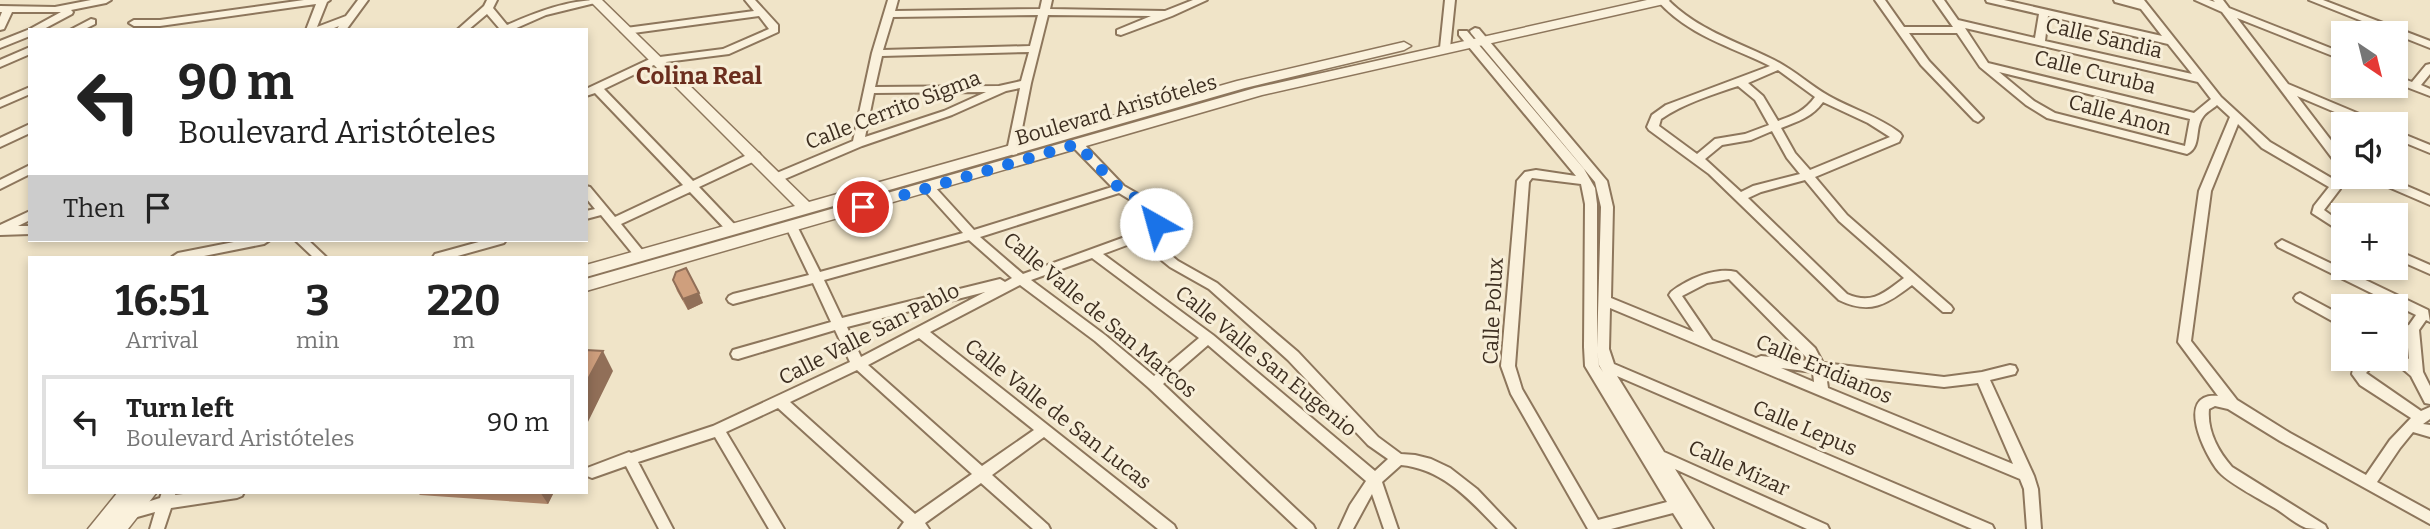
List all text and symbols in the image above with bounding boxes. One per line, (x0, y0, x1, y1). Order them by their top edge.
street label: Calle Sandia (2043, 12, 2165, 64)
north arrow (2331, 21, 2408, 98)
map controls (2331, 21, 2408, 371)
street label: Calle Curuba (2032, 44, 2159, 100)
text: 90 m (178, 53, 294, 112)
icon: left (63, 56, 154, 147)
district label: Colina Real (636, 62, 763, 90)
street label: Calle Cerrito Sigma (802, 64, 985, 155)
street label: Boulevard Aristóteles (1012, 69, 1220, 151)
street label: Calle Anon (2066, 89, 2174, 141)
button: sound (2331, 112, 2408, 189)
text: Boulevard Aristóteles (178, 113, 496, 151)
pin (833, 177, 893, 237)
position arrow (1119, 187, 1193, 261)
icon: arrive (844, 188, 882, 226)
icon: arrive (139, 189, 177, 227)
text: Then (63, 193, 125, 224)
button: + (2331, 203, 2408, 280)
street label: Calle Valle de San Marcos (998, 226, 1202, 404)
street label: Calle Polux (1477, 256, 1509, 365)
text: 16:51 (115, 276, 209, 326)
text: 3 (306, 276, 330, 326)
text: 220 (427, 276, 501, 326)
street label: Calle Valle San Pablo (774, 277, 964, 391)
street label: Calle Valle San Eugenio (1170, 280, 1362, 442)
button: − (2331, 294, 2408, 371)
text: Arrival (126, 326, 198, 354)
text: min (296, 326, 339, 354)
text: m (453, 326, 475, 354)
street label: Calle Eridianos (1752, 329, 1896, 409)
street label: Calle Valle de San Lucas (959, 333, 1157, 495)
text: Turn left (126, 393, 234, 424)
street label: Calle Lepus (1749, 394, 1861, 462)
icon: left (67, 403, 105, 441)
text: 90 m (487, 407, 549, 438)
text: Boulevard Aristóteles (126, 424, 355, 452)
street label: Calle Mizar (1684, 434, 1794, 502)

